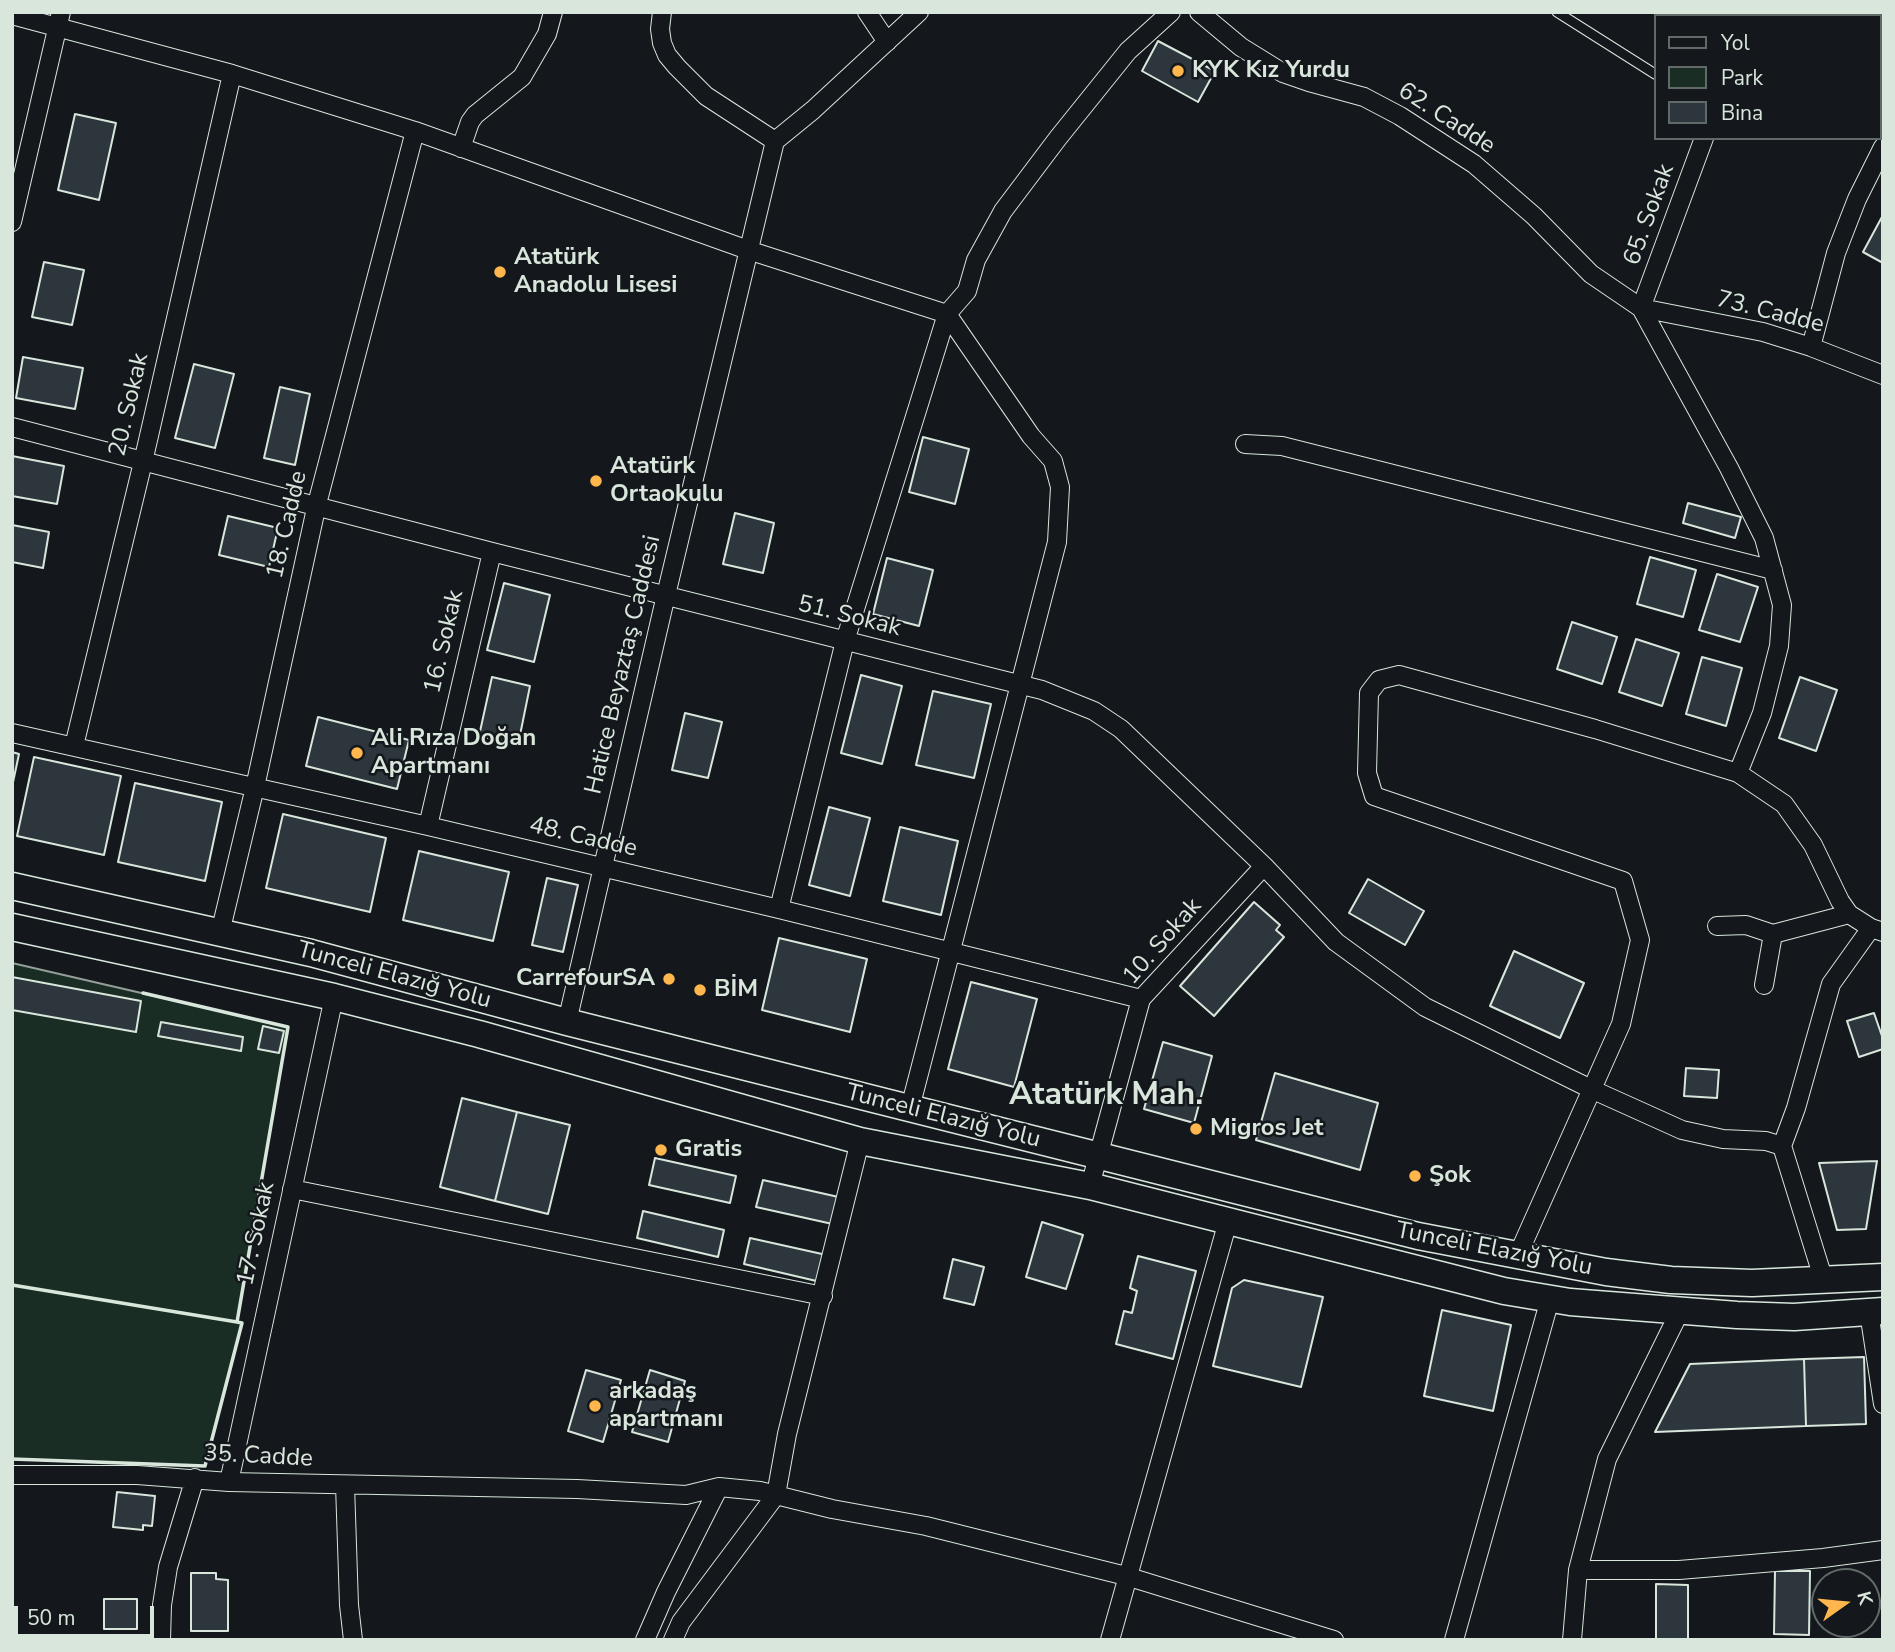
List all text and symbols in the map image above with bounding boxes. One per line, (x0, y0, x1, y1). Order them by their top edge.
legend (1654, 14, 1881, 140)
text: Yol (1721, 29, 1750, 57)
place label: KYK Kız Yurdu (1192, 57, 1350, 85)
marker: KYK Kız Yurdu (1170, 63, 1186, 79)
text: Park (1721, 64, 1763, 92)
street label: 62. Cadde (1392, 77, 1500, 161)
text: Bina (1721, 99, 1763, 127)
street label: 65. Sokak (1618, 161, 1682, 269)
place label: Atatürk Anadolu Lisesi (514, 244, 677, 300)
marker: Atatürk Anadolu Lisesi (492, 264, 508, 280)
street label: 73. Cadde (1713, 286, 1827, 340)
street label: 20. Sokak (104, 351, 156, 459)
place label: Atatürk Ortaokulu (610, 453, 723, 509)
street label: 18. Cadde (262, 468, 314, 582)
marker: Atatürk Ortaokulu (588, 473, 604, 489)
street label: Hatice Beyaztaş Caddesi (580, 533, 668, 797)
street label: 16. Sokak (419, 588, 471, 696)
street label: 51. Sokak (795, 590, 903, 644)
place label: Ali Rıza Doğan Apartmanı (371, 725, 536, 781)
marker: Ali Rıza Doğan Apartmanı (349, 745, 365, 761)
street label: 48. Cadde (526, 812, 640, 864)
street label: 10. Sokak (1118, 893, 1208, 991)
street label: Tunceli Elazığ Yolu (294, 936, 494, 1016)
place label: CarrefourSA (516, 965, 655, 993)
marker: CarrefourSA (661, 971, 677, 987)
place label: BİM (714, 976, 758, 1004)
marker: BİM (692, 982, 708, 998)
district label: Atatürk Mah. (1009, 1077, 1203, 1115)
street label: Tunceli Elazığ Yolu (843, 1079, 1043, 1155)
place label: Migros Jet (1210, 1115, 1323, 1143)
marker: Migros Jet (1188, 1121, 1204, 1137)
place label: Gratis (675, 1136, 742, 1164)
marker: Gratis (653, 1142, 669, 1158)
place label: Şok (1429, 1162, 1471, 1190)
marker: Şok (1407, 1168, 1423, 1184)
street label: 17. Sokak (232, 1180, 282, 1288)
street label: Tunceli Elazığ Yolu (1393, 1217, 1595, 1283)
place label: arkadaş apartmanı (609, 1378, 723, 1434)
marker: arkadaş apartmanı (587, 1398, 603, 1414)
street label: 35. Cadde (202, 1440, 314, 1474)
north arrow (1811, 1568, 1881, 1638)
text: K (1850, 1589, 1879, 1608)
scale bar (18, 1592, 158, 1636)
text: 50 m (27, 1604, 76, 1632)

